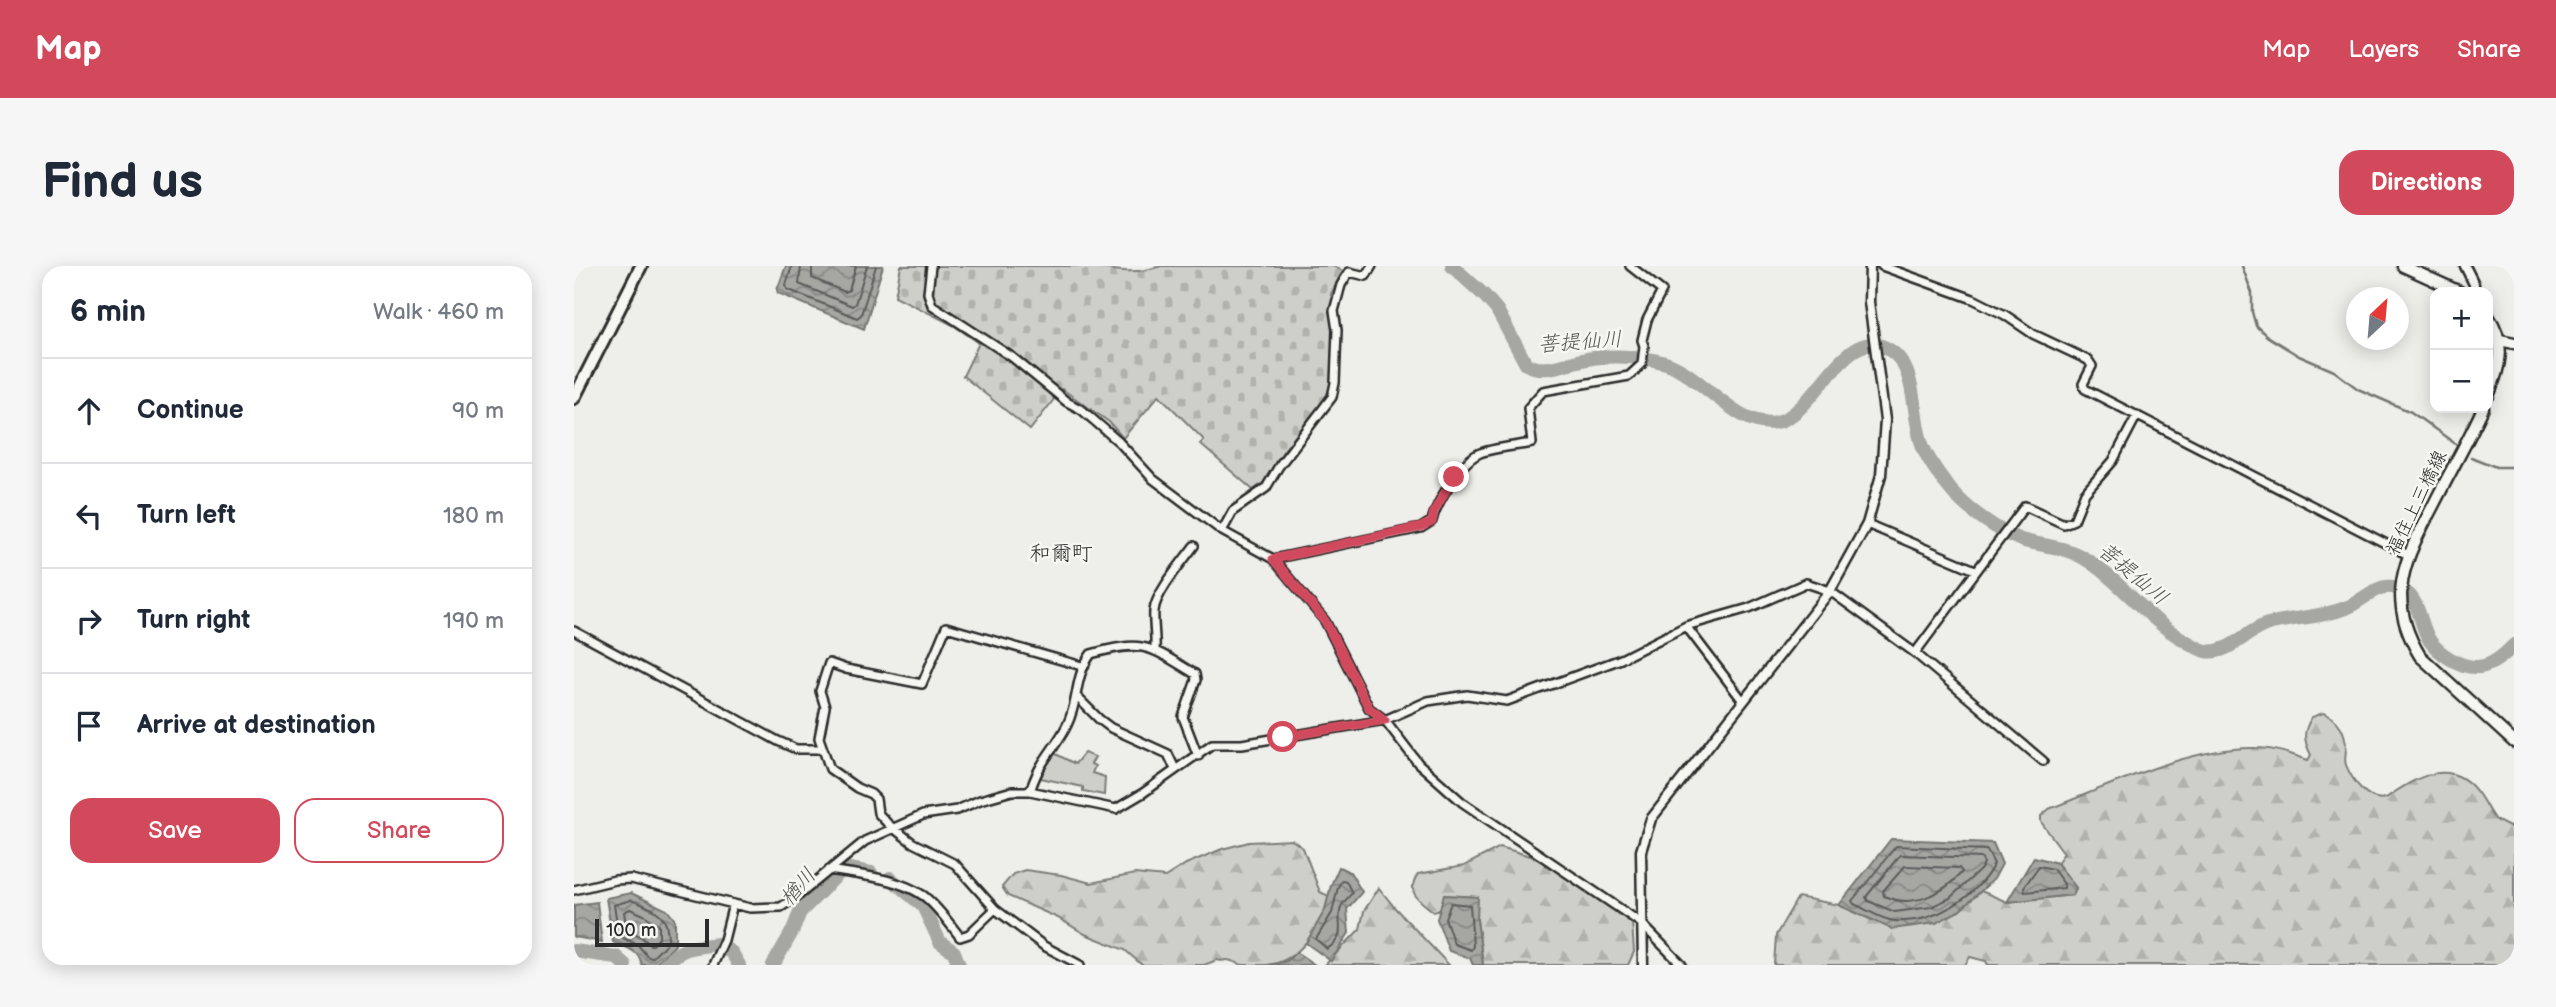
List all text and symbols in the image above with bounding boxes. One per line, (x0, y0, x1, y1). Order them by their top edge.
text: Map (35, 29, 101, 69)
text: Map (2262, 35, 2310, 64)
text: Layers (2348, 35, 2419, 64)
text: Share (2457, 35, 2521, 64)
button: Directions (2339, 150, 2514, 215)
text: Find us (42, 153, 203, 212)
north arrow (2346, 287, 2409, 350)
map controls (2430, 287, 2493, 413)
button: + (2430, 287, 2493, 350)
text: 6 min (70, 294, 146, 330)
text: Walk · 460 m (373, 298, 504, 326)
water label: 菩提仙川 (1537, 327, 1623, 357)
button: − (2430, 350, 2493, 413)
icon: ahead (70, 392, 108, 430)
text: Continue (137, 395, 244, 426)
text: 90 m (452, 397, 504, 425)
street label: 福住上三橋線 (2382, 447, 2452, 559)
route end (1438, 461, 1469, 492)
icon: left (70, 497, 108, 535)
text: Turn left (137, 500, 236, 531)
text: 180 m (443, 502, 504, 530)
water label: 菩提仙川 (2093, 537, 2173, 611)
district label: 和爾町 (1030, 541, 1093, 566)
icon: right (70, 602, 108, 640)
text: Turn right (137, 605, 250, 636)
text: 190 m (443, 607, 504, 635)
icon: arrive (70, 707, 108, 745)
text: Arrive at destination (137, 710, 376, 741)
route start (1267, 721, 1298, 752)
button: Save (70, 798, 280, 863)
button: Share (294, 798, 504, 863)
water label: 楢川 (775, 863, 821, 911)
scale bar (595, 916, 709, 948)
text: 100 m (606, 919, 657, 942)

